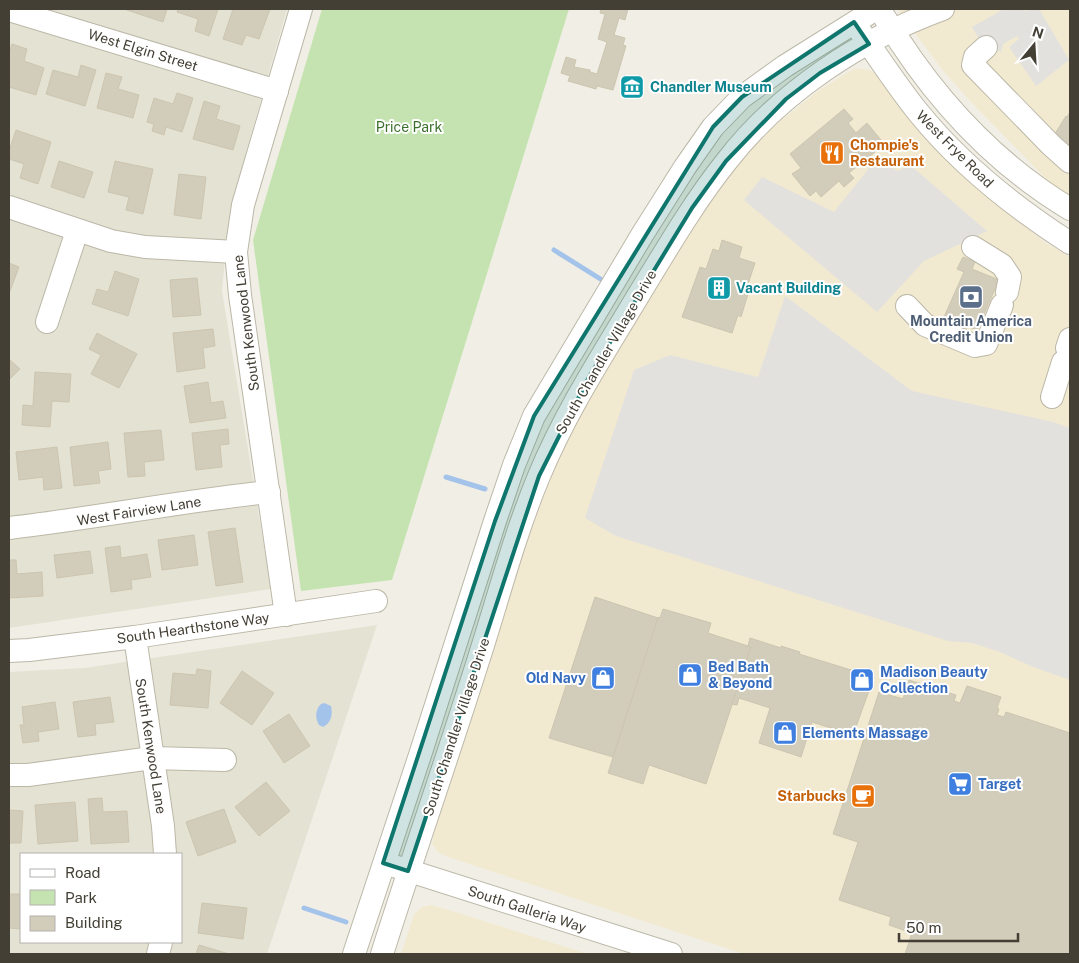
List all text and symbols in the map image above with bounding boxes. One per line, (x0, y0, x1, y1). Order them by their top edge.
north arrow (1009, 20, 1059, 70)
text: N (1030, 23, 1046, 42)
street label: West Elgin Street (86, 26, 200, 74)
museum icon: Chandler Museum (619, 74, 645, 100)
place label: Chandler Museum (650, 79, 772, 95)
street label: West Frye Road (913, 107, 997, 191)
park label: Price Park (376, 119, 442, 135)
place label: Chompie's Restaurant (850, 137, 925, 169)
restaurant icon: Chompie's Restaurant (819, 140, 845, 166)
street label: South Kenwood Lane (230, 254, 262, 392)
street label: South Chandler Village Drive (552, 267, 660, 437)
building icon: Vacant Building (706, 275, 732, 301)
place label: Vacant Building (736, 280, 841, 296)
bank icon: Mountain America Credit Union (958, 284, 984, 310)
place label: Mountain America Credit Union (910, 313, 1032, 345)
street label: West Fairview Lane (76, 493, 202, 529)
street label: South Hearthstone Way (116, 609, 271, 647)
street label: South Chandler Village Drive (420, 636, 492, 818)
place label: Bed Bath & Beyond (708, 659, 772, 691)
shop icon: Bed Bath & Beyond (677, 662, 703, 688)
place label: Madison Beauty Collection (880, 664, 988, 696)
shop icon: Old Navy (590, 665, 616, 691)
shop icon: Madison Beauty Collection (849, 667, 875, 693)
place label: Old Navy (526, 670, 586, 686)
street label: South Kenwood Lane (132, 677, 170, 815)
shop icon: Elements Massage (772, 720, 798, 746)
place label: Elements Massage (802, 725, 928, 741)
supermarket icon: Target (947, 771, 973, 797)
place label: Target (978, 776, 1022, 792)
cafe icon: Starbucks (850, 783, 876, 809)
place label: Starbucks (777, 788, 846, 804)
legend (20, 853, 182, 943)
text: Road (65, 864, 101, 881)
street label: South Galleria Way (466, 882, 589, 936)
text: Park (65, 889, 97, 906)
scale bar (899, 910, 1018, 942)
text: Building (65, 914, 123, 931)
text: 50 m (906, 919, 941, 936)

